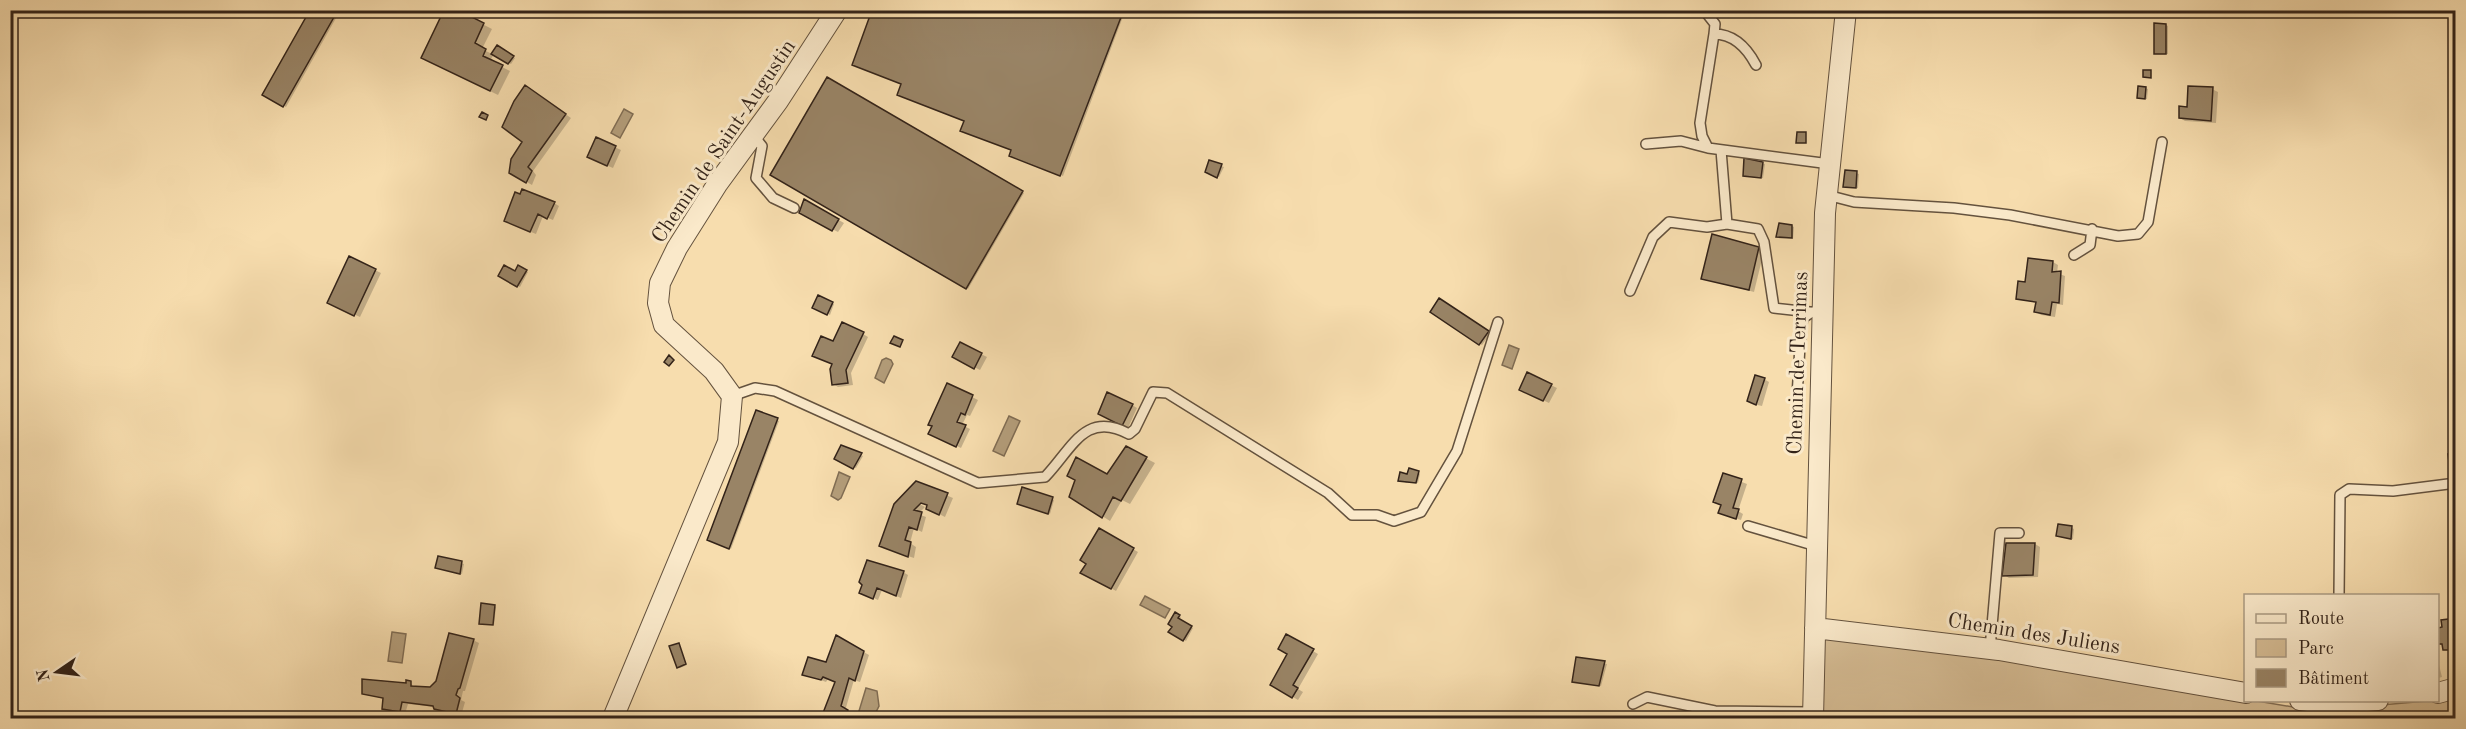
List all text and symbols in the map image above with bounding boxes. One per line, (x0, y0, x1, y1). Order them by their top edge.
street label: Chemin de Saint-Augustin (648, 36, 800, 247)
street label: Chemin de Terrimas (1785, 271, 1812, 455)
legend (2244, 594, 2439, 702)
street label: Chemin des Juliens (1946, 610, 2122, 658)
text: Route (2298, 610, 2344, 628)
text: Parc (2298, 640, 2334, 658)
north arrow (27, 642, 87, 702)
text: N (35, 667, 54, 683)
text: Bâtiment (2298, 670, 2369, 688)

